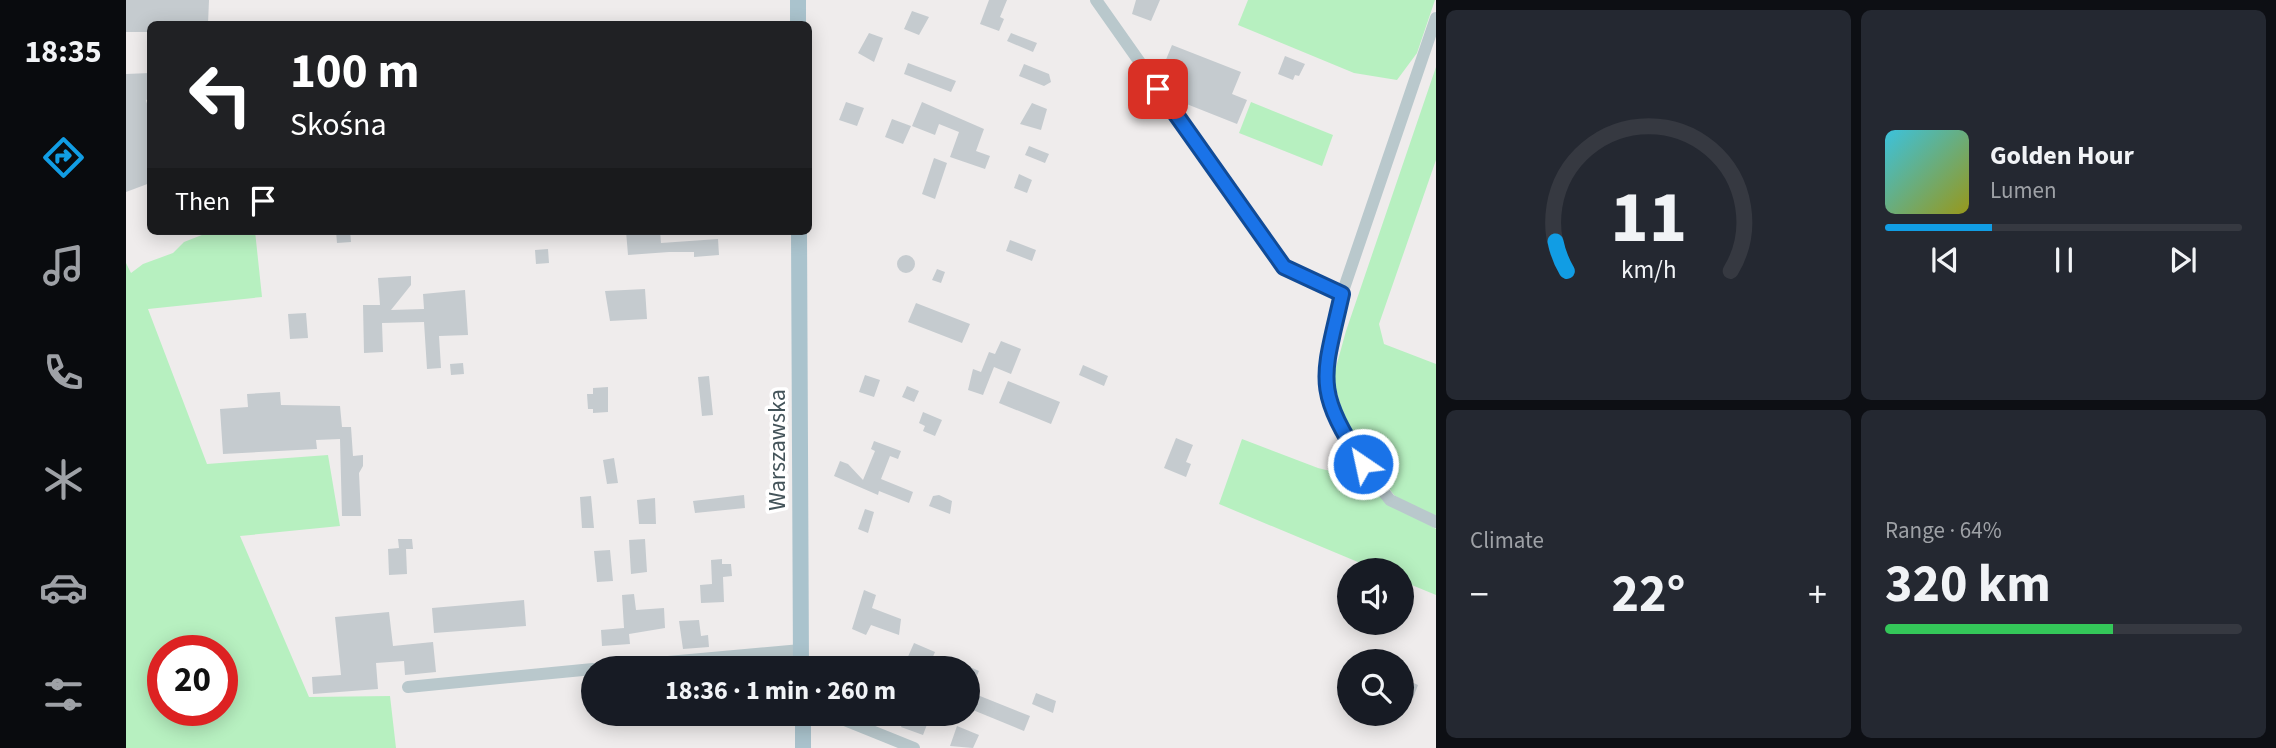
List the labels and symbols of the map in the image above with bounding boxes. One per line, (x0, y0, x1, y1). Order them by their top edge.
pin (1128, 59, 1188, 119)
street label: Warszawska (760, 389, 795, 511)
position arrow (1326, 427, 1400, 501)
speed limit sign: 20 (147, 635, 238, 726)

